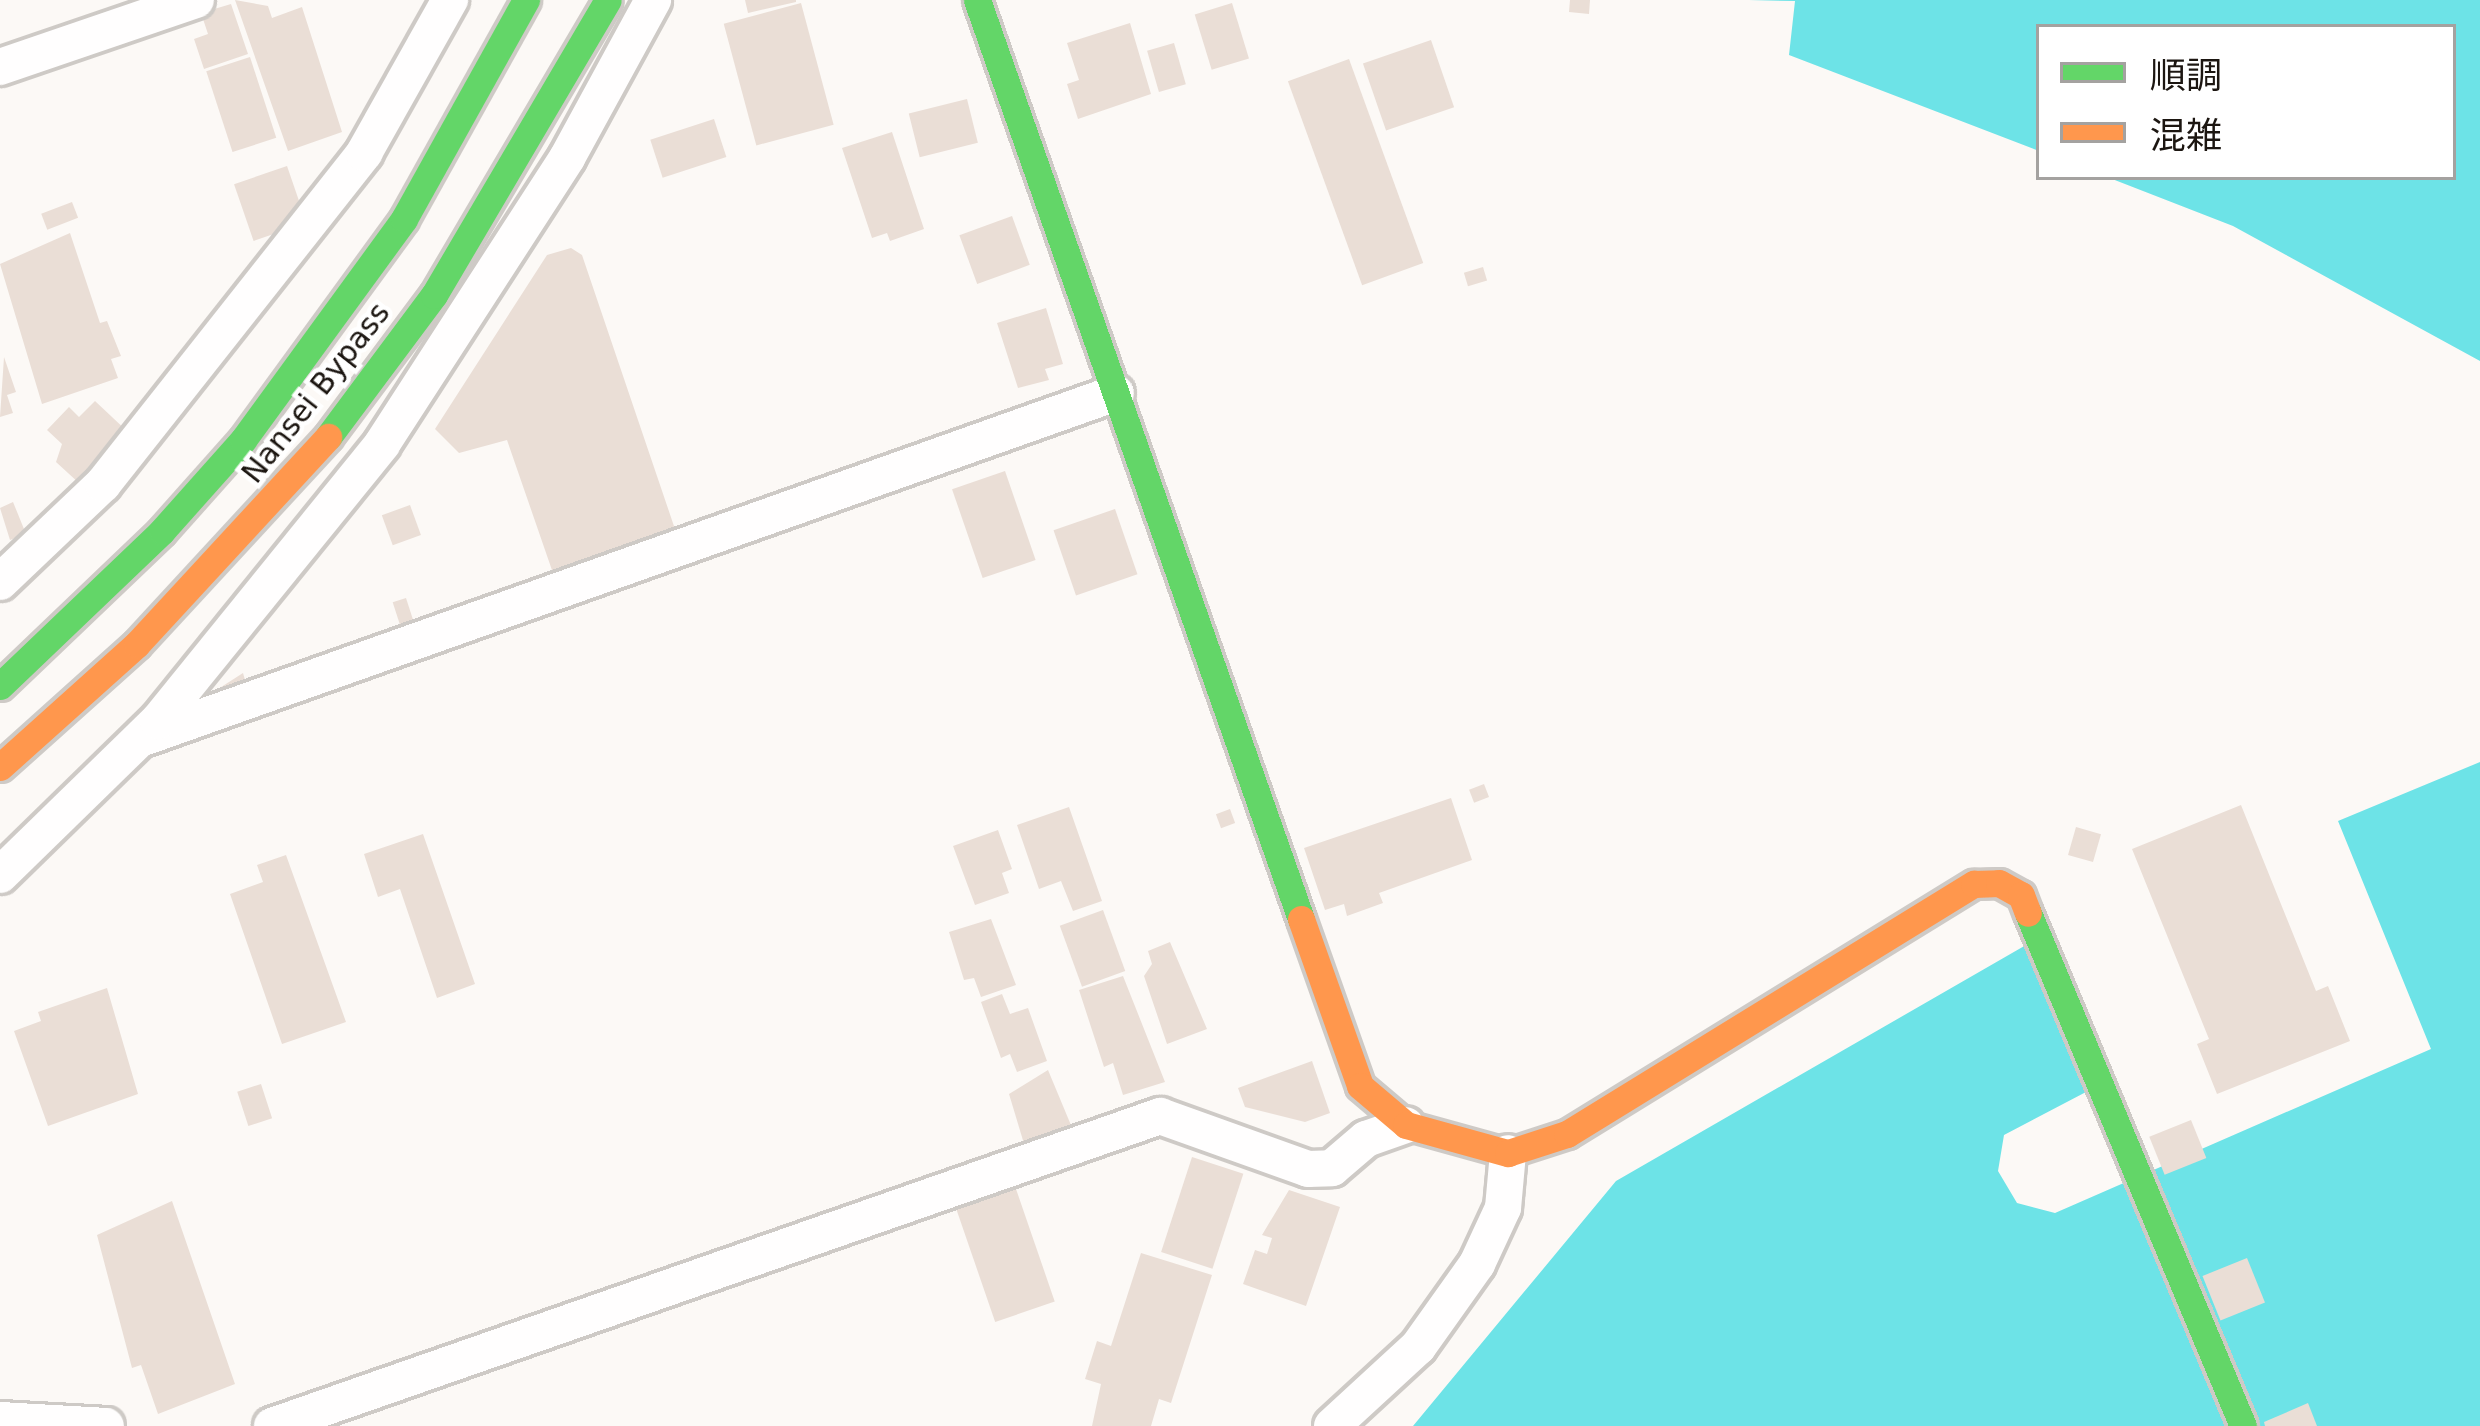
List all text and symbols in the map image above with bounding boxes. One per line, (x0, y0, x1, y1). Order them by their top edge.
legend (2036, 24, 2456, 180)
text: 順調 (2150, 55, 2222, 96)
text: 混雑 (2150, 115, 2222, 156)
street label: Nansei Bypass (234, 296, 398, 490)

